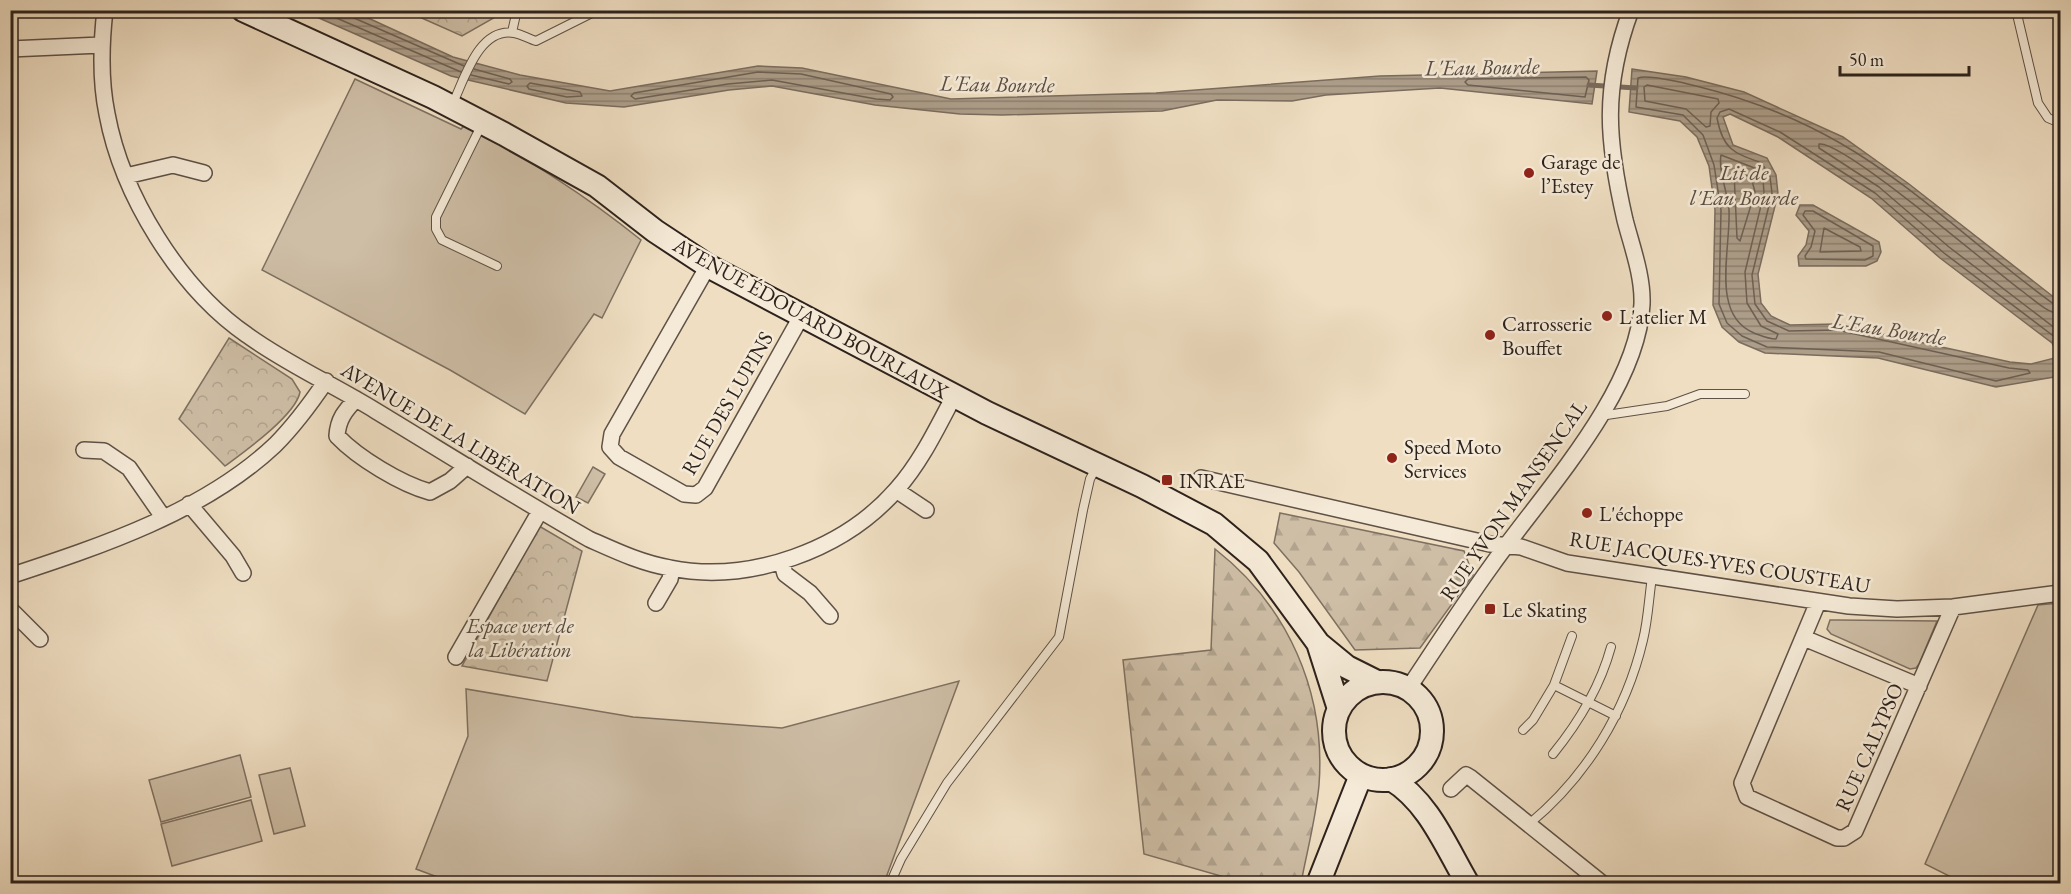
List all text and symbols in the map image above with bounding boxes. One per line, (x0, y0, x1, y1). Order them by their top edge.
scale bar (1840, 39, 1969, 77)
text: 50 m (1849, 48, 1884, 71)
water label: L'Eau Bourde (1423, 51, 1540, 83)
water label: L'Eau Bourde (938, 68, 1055, 100)
place label: Garage de l’Estey (1541, 148, 1620, 199)
water label: Lit de l'Eau Bourde (1690, 158, 1799, 212)
marker: Garage de l’Estey (1522, 166, 1536, 180)
street label: AVENUE ÉDOUARD BOURLAUX (668, 230, 953, 405)
place label: L'atelier M (1619, 303, 1707, 330)
water label: L'Eau Bourde (1829, 306, 1949, 352)
marker: L'atelier M (1600, 309, 1614, 323)
place label: Carrosserie Bouffet (1502, 310, 1592, 361)
street label: RUE DES LUPINS (675, 327, 779, 479)
marker: Carrosserie Bouffet (1483, 328, 1497, 342)
street label: AVENUE DE LA LIBÉRATION (336, 355, 586, 520)
street label: RUE YVON MANSENCAL (1433, 394, 1593, 606)
place label: Speed Moto Services (1404, 433, 1501, 484)
marker: Speed Moto Services (1385, 451, 1399, 465)
place label: INRAE (1179, 467, 1245, 494)
marker: INRAE (1160, 473, 1174, 487)
place label: L'échoppe (1599, 500, 1683, 527)
marker: L'échoppe (1580, 506, 1594, 520)
street label: RUE JACQUES-YVES COUSTEAU (1567, 525, 1873, 600)
place label: Le Skating (1502, 596, 1587, 623)
marker: Le Skating (1483, 602, 1497, 616)
park label: Espace vert de la Libération (465, 612, 574, 663)
street label: RUE CALYPSO (1829, 679, 1909, 815)

